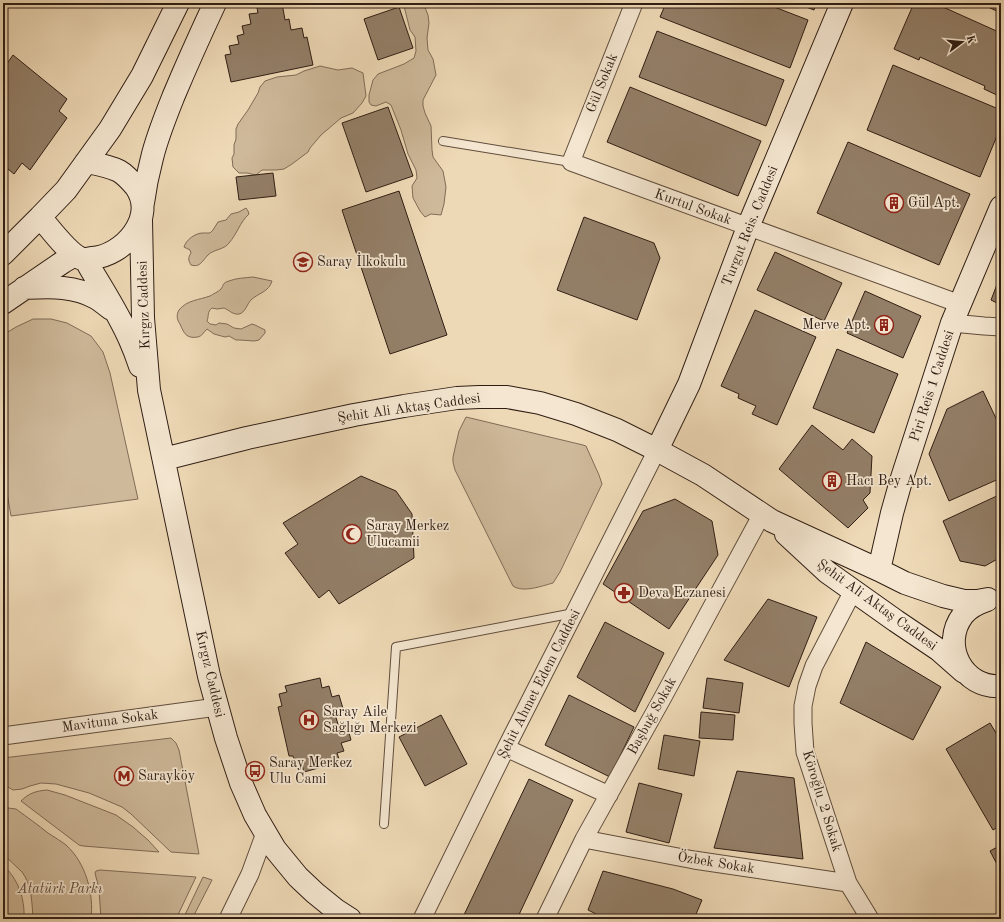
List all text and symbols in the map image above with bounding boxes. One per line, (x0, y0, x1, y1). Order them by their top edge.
north arrow (942, 22, 982, 62)
text: K (964, 34, 977, 46)
street label: Gül Sokak (584, 51, 620, 115)
street label: Turgut Reis. Caddesi (719, 164, 781, 288)
street label: Kurtul Sokak (653, 187, 733, 227)
building icon: Gül Apt. (883, 192, 905, 214)
place label: Gül Apt. (908, 196, 960, 210)
school or university icon: Saray İlkokulu (292, 251, 314, 273)
place label: Saray İlkokulu (317, 252, 406, 269)
street label: Kırgız Caddesi (135, 260, 153, 350)
building icon: Merve Apt. (873, 314, 895, 336)
place label: Merve Apt. (802, 318, 870, 332)
street label: Piri Reis 1 Caddesi (907, 328, 957, 443)
street label: Şehit Ali Aktaş Caddesi (336, 391, 482, 425)
building icon: Hacı Bey Apt. (821, 470, 843, 492)
place label: Hacı Bey Apt. (846, 474, 932, 488)
place label: Saray Merkez Ulucamii (366, 519, 449, 549)
mosque icon: Saray Merkez Ulucamii (341, 523, 363, 545)
street label: Şehit Ali Aktaş Caddesi (814, 557, 940, 653)
pharmacy icon: Deva Eczanesi (613, 582, 635, 604)
place label: Deva Eczanesi (638, 586, 726, 600)
street label: Şehit Ahmet Edem Caddesi (495, 607, 583, 761)
street label: Kırgız Caddesi (193, 629, 227, 719)
street label: Başbuğ Sokak (625, 675, 679, 757)
place label: Saray Aile Sağlığı Merkezi (323, 705, 417, 735)
street label: Mavituna Sokak (61, 707, 159, 735)
hospital icon: Saray Aile Sağlığı Merkezi (298, 709, 320, 731)
street label: Köroğlu_2 Sokak (800, 749, 844, 853)
place label: Saray Merkez Ulu Cami (269, 756, 352, 786)
bus stop icon: Saray Merkez Ulu Cami (244, 760, 266, 782)
metro station icon: Sarayköy (113, 765, 135, 787)
place label: Sarayköy (138, 769, 196, 783)
street label: Özbek Sokak (676, 847, 756, 876)
park label: Atatürk Parkı (16, 882, 103, 896)

